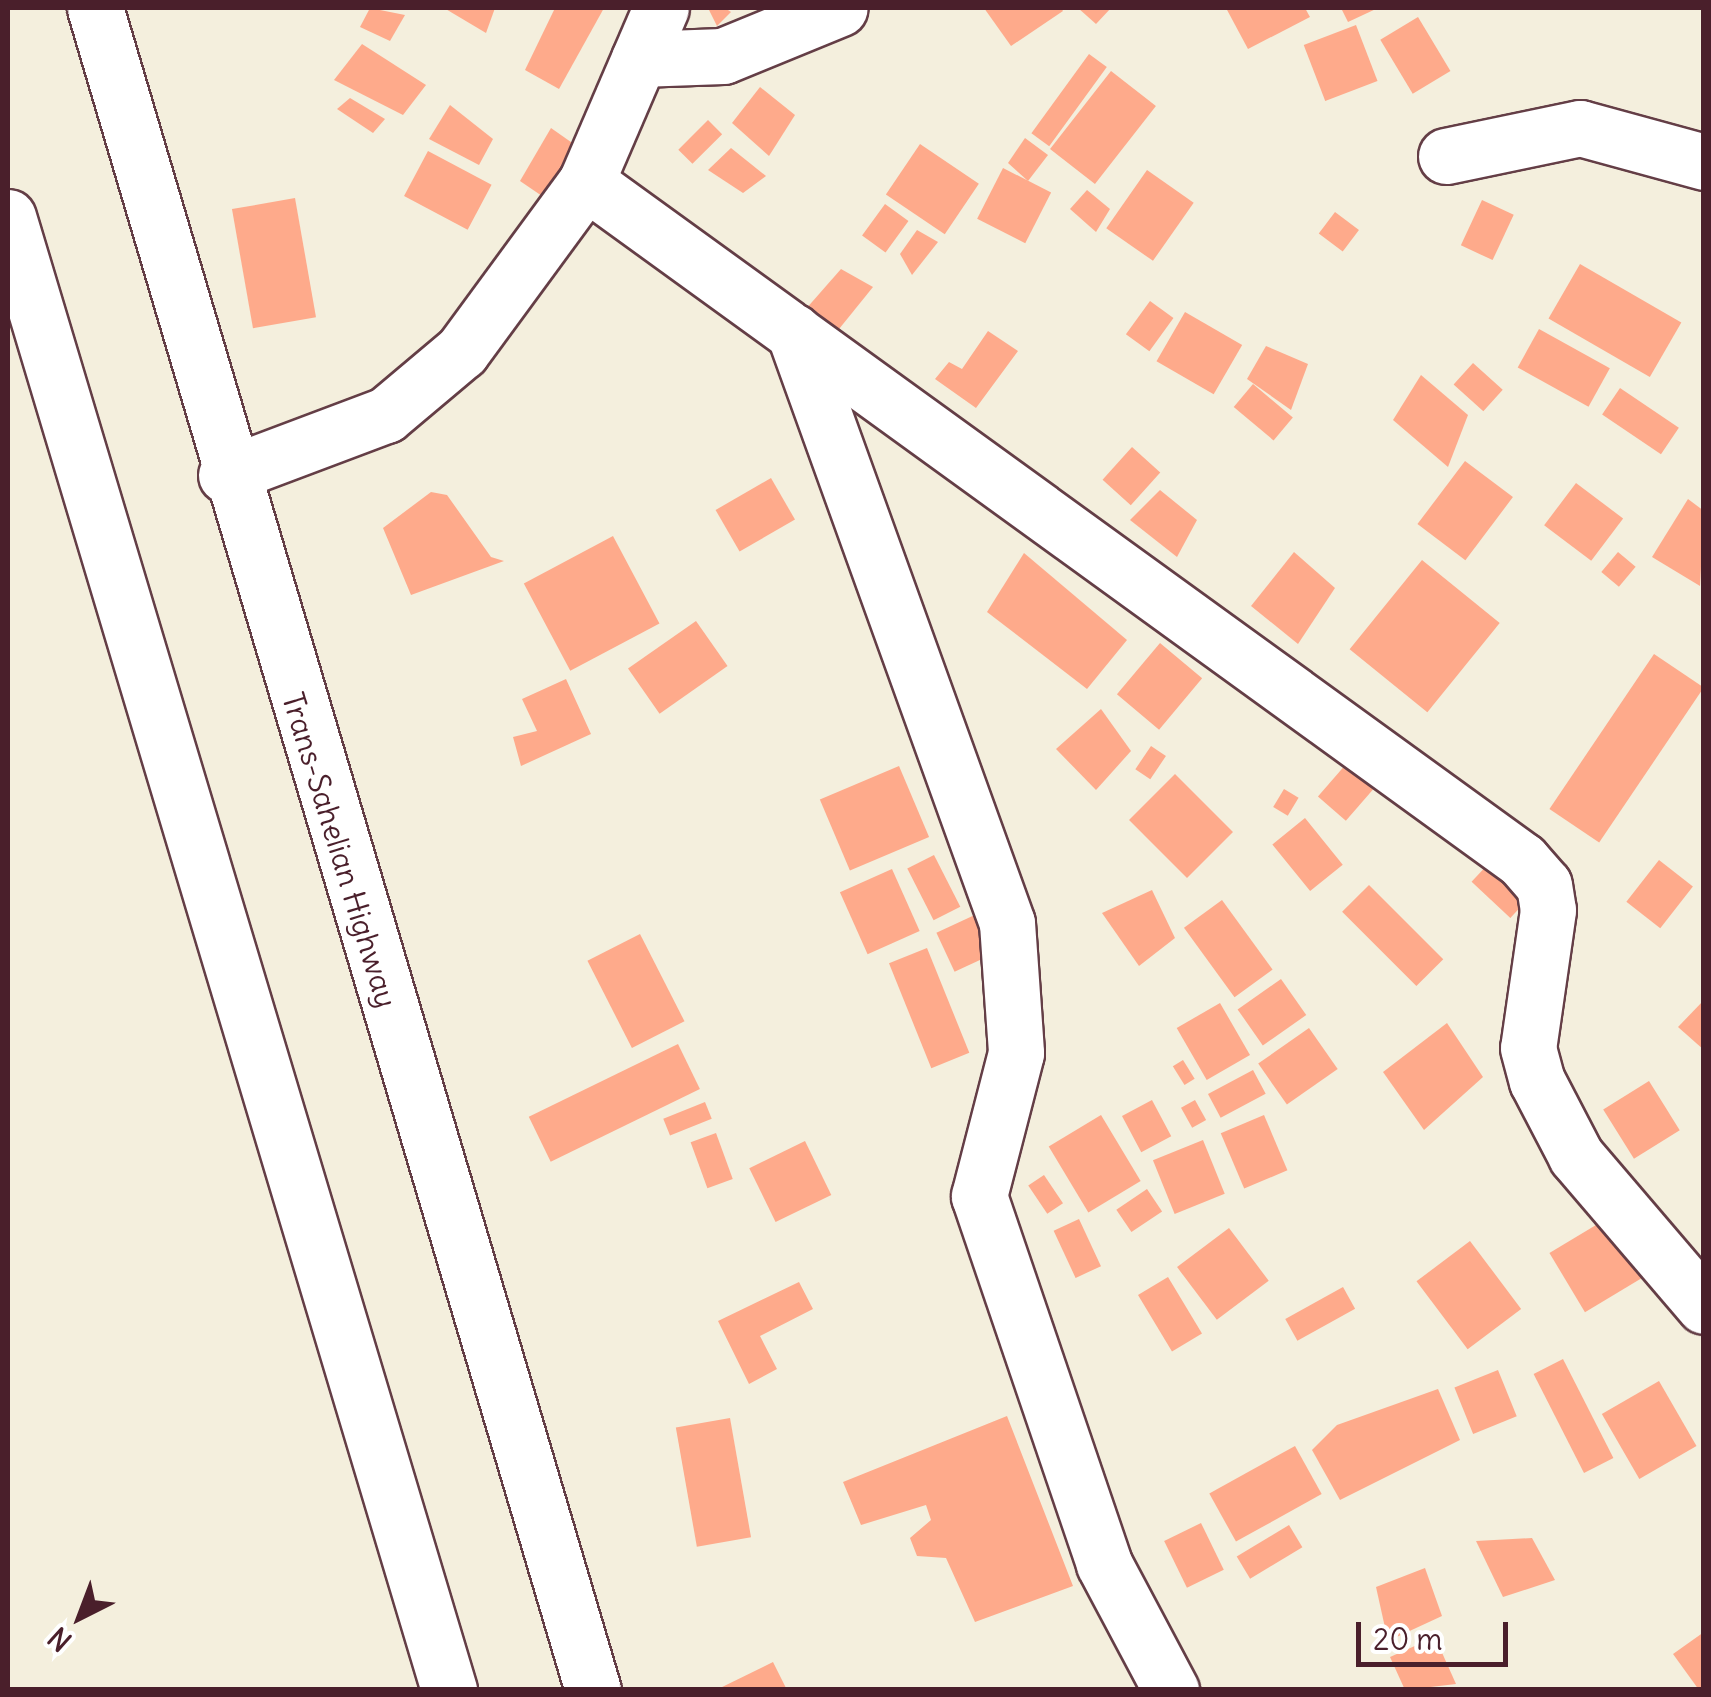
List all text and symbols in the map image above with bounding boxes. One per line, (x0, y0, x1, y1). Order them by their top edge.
street label: Trans-Sahelian Highway (275, 688, 405, 1012)
north arrow (30, 1567, 130, 1667)
scale bar (1361, 1602, 1514, 1664)
text: N (41, 1619, 79, 1659)
text: 20 m (1373, 1620, 1443, 1658)

